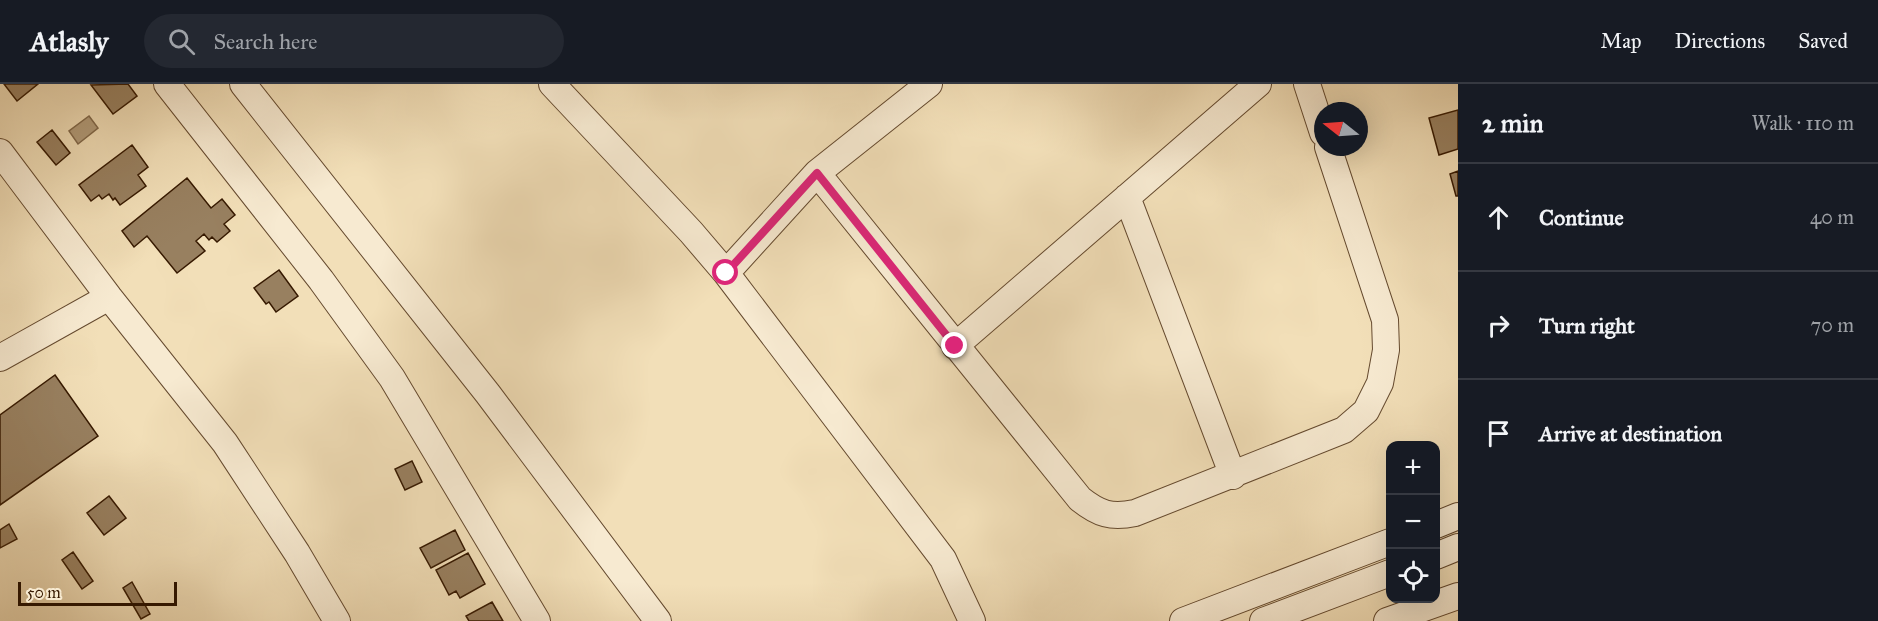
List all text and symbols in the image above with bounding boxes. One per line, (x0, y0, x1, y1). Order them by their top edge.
search box (144, 14, 564, 68)
text: Atlasly (30, 24, 108, 59)
icon: search (165, 25, 198, 58)
text: Search here (213, 28, 317, 55)
text: Map (1601, 28, 1642, 54)
text: Directions (1675, 28, 1765, 54)
text: Saved (1798, 28, 1848, 54)
north arrow (1314, 102, 1368, 156)
text: 2 min (1482, 107, 1543, 139)
text: Walk · 110 m (1751, 111, 1854, 135)
icon: ahead (1482, 201, 1515, 234)
text: Continue (1539, 204, 1624, 231)
text: 40 m (1810, 205, 1854, 229)
route start (712, 259, 738, 285)
icon: right (1482, 309, 1515, 342)
text: Turn right (1539, 312, 1635, 339)
text: 70 m (1811, 313, 1854, 337)
route end (941, 332, 967, 358)
icon: arrive (1482, 417, 1515, 450)
text: Arrive at destination (1539, 420, 1722, 447)
map controls (1386, 441, 1440, 603)
button: + (1386, 441, 1440, 495)
button: − (1386, 495, 1440, 549)
button: locate (1386, 549, 1440, 603)
scale bar (18, 579, 177, 606)
text: 50 m (27, 583, 61, 602)

